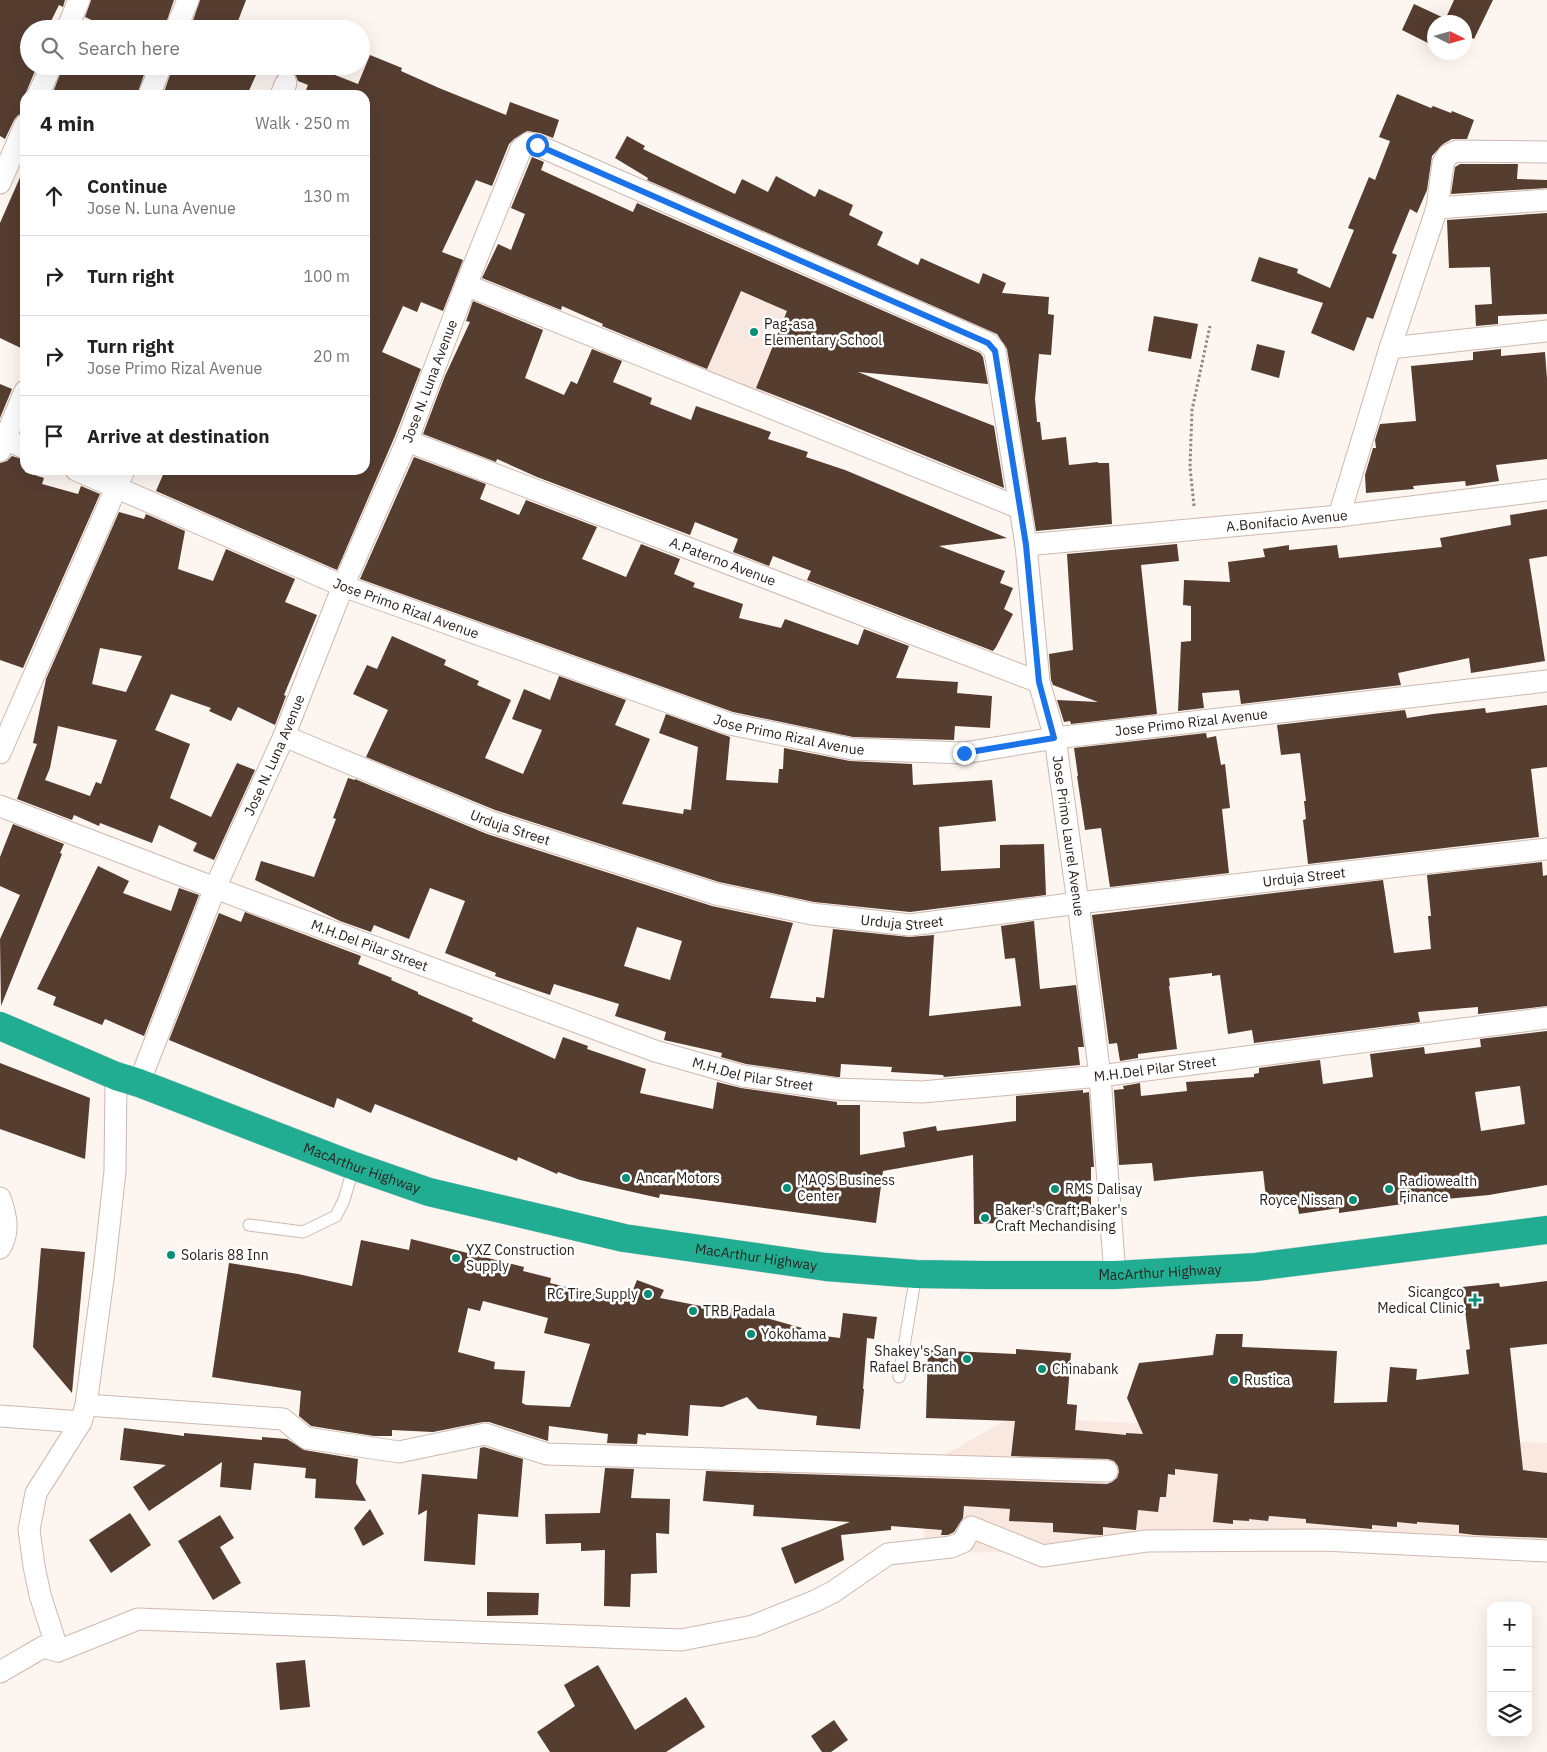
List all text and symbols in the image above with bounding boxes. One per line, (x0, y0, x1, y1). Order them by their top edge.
north arrow (1427, 15, 1472, 60)
search box (20, 20, 370, 75)
icon: search (38, 34, 66, 62)
text: Search here (78, 36, 180, 60)
text: 4 min (40, 109, 95, 137)
text: Walk · 250 m (255, 113, 350, 133)
route start (526, 134, 549, 157)
text: Continue (87, 174, 167, 198)
icon: ahead (40, 182, 68, 210)
text: 130 m (303, 186, 350, 206)
text: Jose N. Luna Avenue (87, 198, 236, 218)
icon: right (40, 262, 68, 290)
text: Turn right (87, 264, 174, 288)
text: 100 m (303, 266, 350, 286)
place label: Pag-asa Elementary School (764, 315, 882, 349)
street label: Jose N. Luna Avenue (398, 317, 461, 445)
marker: Pag-asa Elementary School (748, 326, 760, 338)
text: Turn right (87, 334, 174, 358)
icon: right (40, 342, 68, 370)
text: 20 m (313, 346, 350, 366)
text: Jose Primo Rizal Avenue (87, 358, 262, 378)
icon: arrive (40, 422, 68, 450)
text: Arrive at destination (87, 424, 270, 448)
street label: A.Bonifacio Avenue (1225, 506, 1349, 535)
street label: A.Paterno Avenue (667, 533, 779, 590)
street label: Jose Primo Rizal Avenue (330, 574, 482, 643)
street label: Jose N. Luna Avenue (240, 692, 309, 818)
street label: Jose Primo Rizal Avenue (1114, 704, 1269, 740)
street label: Jose Primo Rizal Avenue (711, 710, 865, 758)
route end (953, 742, 976, 765)
street label: Jose Primo Laurel Avenue (1049, 754, 1089, 918)
street label: Urduja Street (467, 805, 552, 849)
street label: Urduja Street (1262, 863, 1347, 891)
street label: Urduja Street (860, 911, 945, 934)
street label: M.H.Del Pilar Street (309, 915, 431, 975)
street label: M.H.Del Pilar Street (1093, 1052, 1217, 1086)
street label: M.H.Del Pilar Street (690, 1053, 814, 1095)
street label: MacArthur Highway (301, 1138, 423, 1197)
place label: Ancar Motors (636, 1169, 720, 1187)
place label: MAQS Business Center (797, 1171, 895, 1205)
marker: Ancar Motors (620, 1172, 632, 1184)
place label: Radiowealth Finance (1399, 1172, 1477, 1206)
place label: RMS Dalisay (1065, 1180, 1142, 1198)
marker: MAQS Business Center (781, 1182, 793, 1194)
marker: RMS Dalisay (1049, 1183, 1061, 1195)
marker: Radiowealth Finance (1383, 1183, 1395, 1195)
place label: Royce Nissan (1259, 1191, 1343, 1209)
marker: Royce Nissan (1347, 1194, 1359, 1206)
place label: Baker's Craft;Baker's Craft Mechandising (995, 1201, 1128, 1235)
marker: Baker's Craft;Baker's Craft Mechandising (979, 1212, 991, 1224)
street label: MacArthur Highway (694, 1239, 818, 1275)
place label: YXZ Construction Supply (466, 1241, 575, 1275)
place label: Solaris 88 Inn (181, 1246, 269, 1264)
marker: Solaris 88 Inn (165, 1249, 177, 1261)
marker: YXZ Construction Supply (450, 1252, 462, 1264)
street label: MacArthur Highway (1098, 1260, 1222, 1284)
place label: Sicangco Medical Clinic (1377, 1283, 1464, 1317)
place label: RC Tire Supply (547, 1285, 638, 1303)
marker: RC Tire Supply (642, 1288, 654, 1300)
marker: Sicangco Medical Clinic (1468, 1293, 1482, 1307)
place label: TRB Padala (703, 1302, 776, 1320)
marker: TRB Padala (687, 1305, 699, 1317)
place label: Yokohama (761, 1325, 827, 1343)
marker: Yokohama (745, 1328, 757, 1340)
place label: Shakey's San Rafael Branch (869, 1342, 957, 1376)
marker: Shakey's San Rafael Branch (961, 1353, 973, 1365)
place label: Chinabank (1052, 1360, 1119, 1378)
marker: Chinabank (1036, 1363, 1048, 1375)
place label: Rustica (1244, 1371, 1291, 1389)
marker: Rustica (1228, 1374, 1240, 1386)
map controls (1487, 1602, 1532, 1737)
button: + (1487, 1602, 1532, 1647)
button: − (1487, 1647, 1532, 1692)
button: layers (1487, 1692, 1532, 1737)

